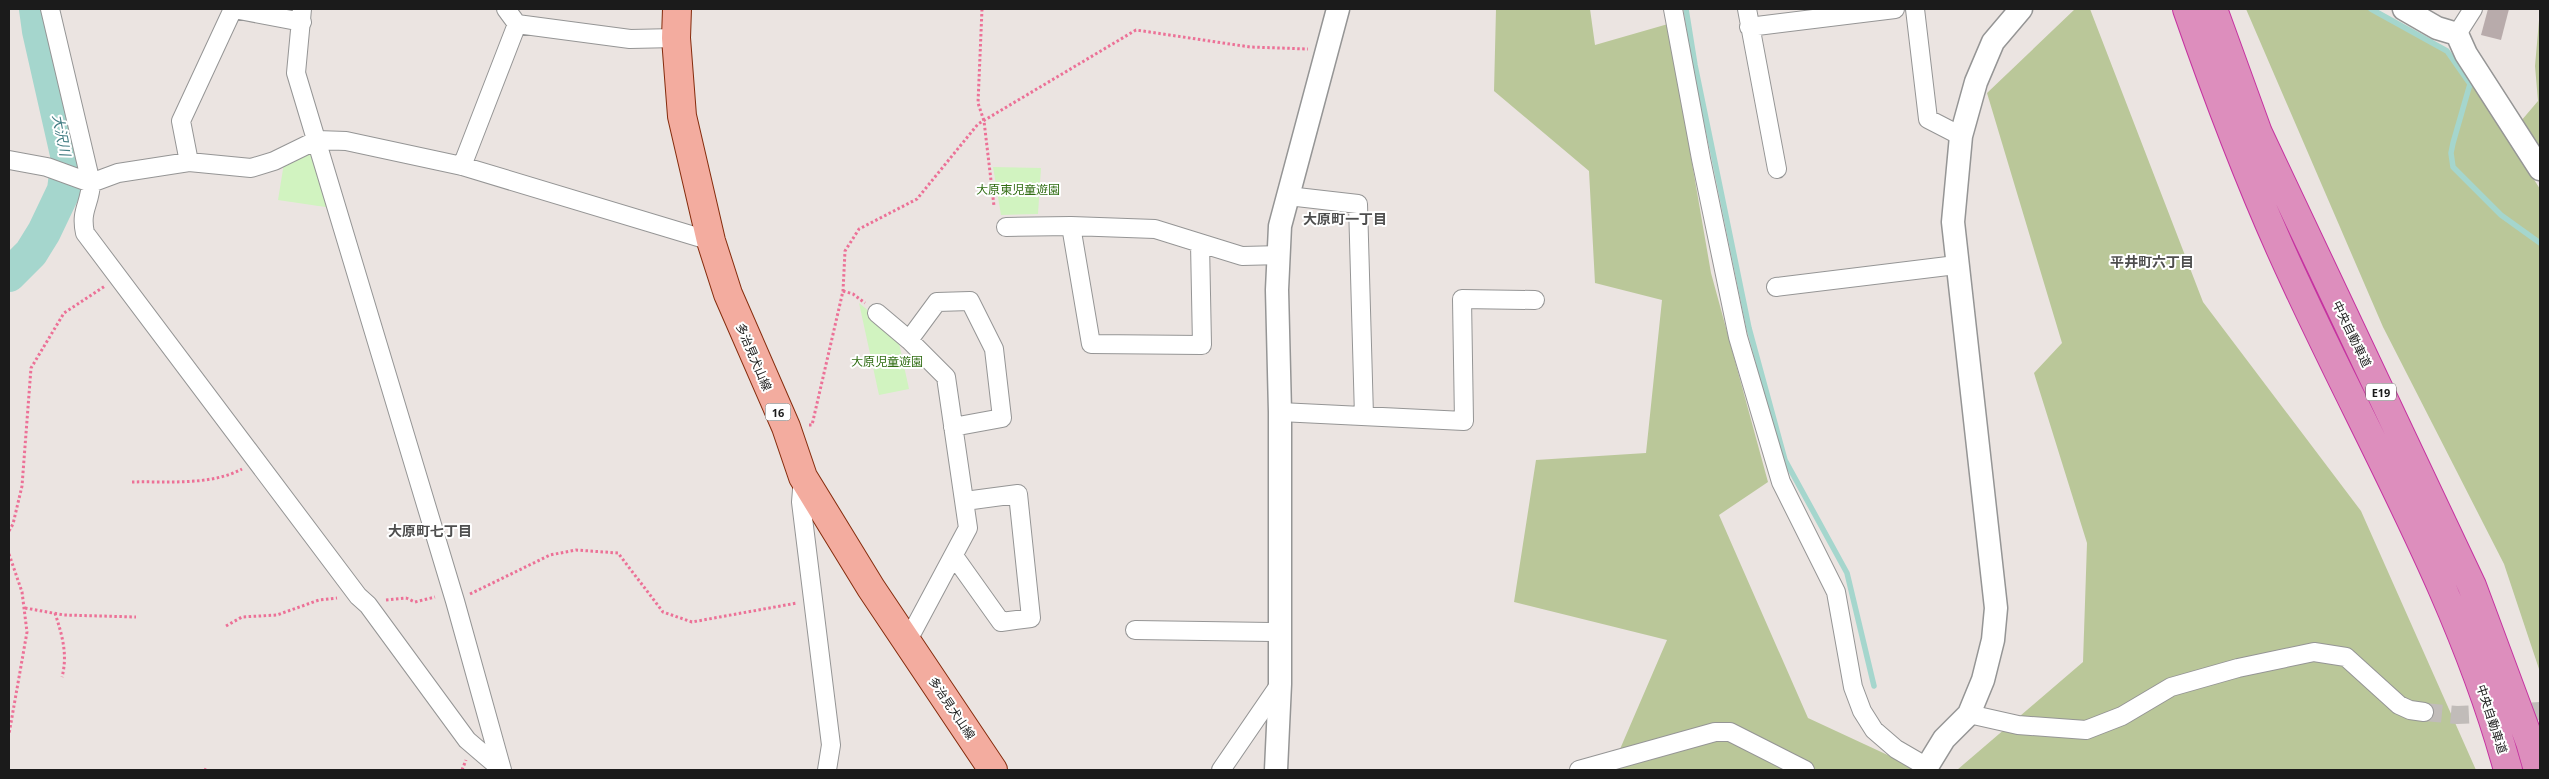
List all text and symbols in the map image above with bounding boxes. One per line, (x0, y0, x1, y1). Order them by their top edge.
water label: 大沢川 (49, 113, 76, 159)
park label: 大原東児童遊園 (976, 181, 1060, 198)
district label: 大原町一丁目 (1303, 209, 1387, 228)
district label: 平井町六丁目 (2110, 252, 2194, 271)
street label: 中央自動車道 (2329, 298, 2375, 370)
street label: 多治見犬山線 (732, 321, 776, 393)
park label: 大原児童遊園 (851, 353, 923, 370)
road number: E19 (2366, 384, 2396, 401)
road number: 16 (766, 404, 790, 421)
district label: 大原町七丁目 (388, 521, 472, 540)
street label: 多治見犬山線 (925, 673, 979, 743)
street label: 中央自動車道 (2473, 682, 2511, 756)

